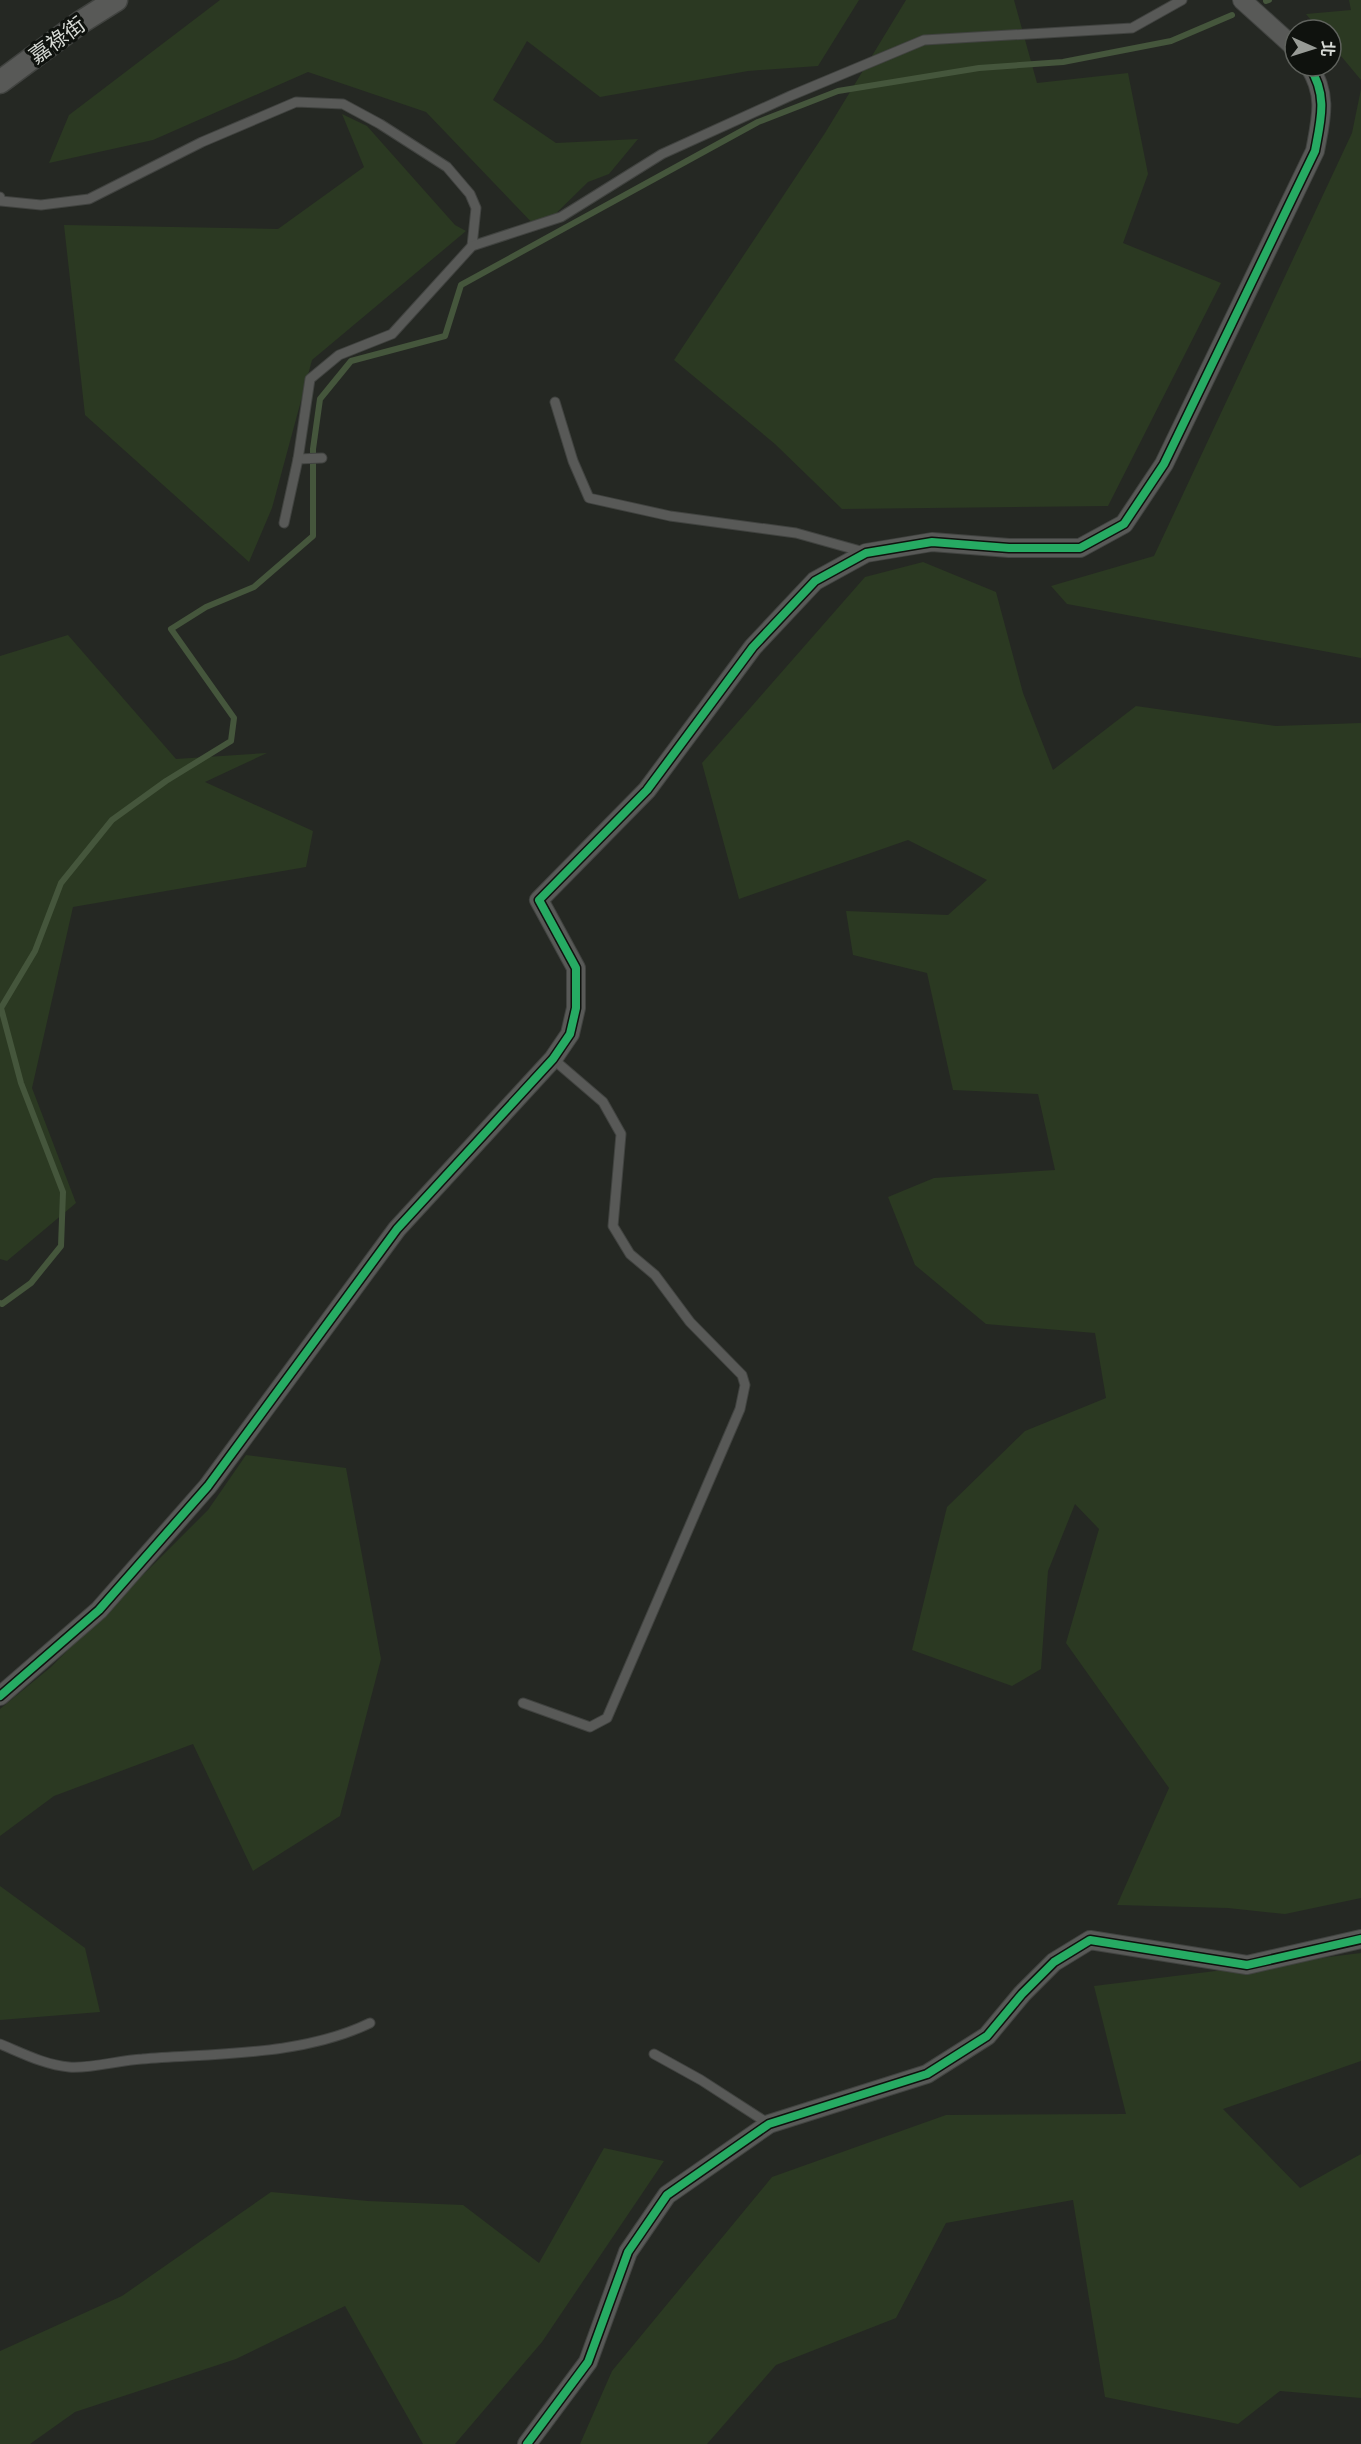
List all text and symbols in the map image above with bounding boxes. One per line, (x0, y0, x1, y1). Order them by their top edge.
street label: 嘉祿街 (24, 11, 90, 69)
north arrow (1283, 18, 1343, 78)
text: 北 (1318, 40, 1337, 57)

